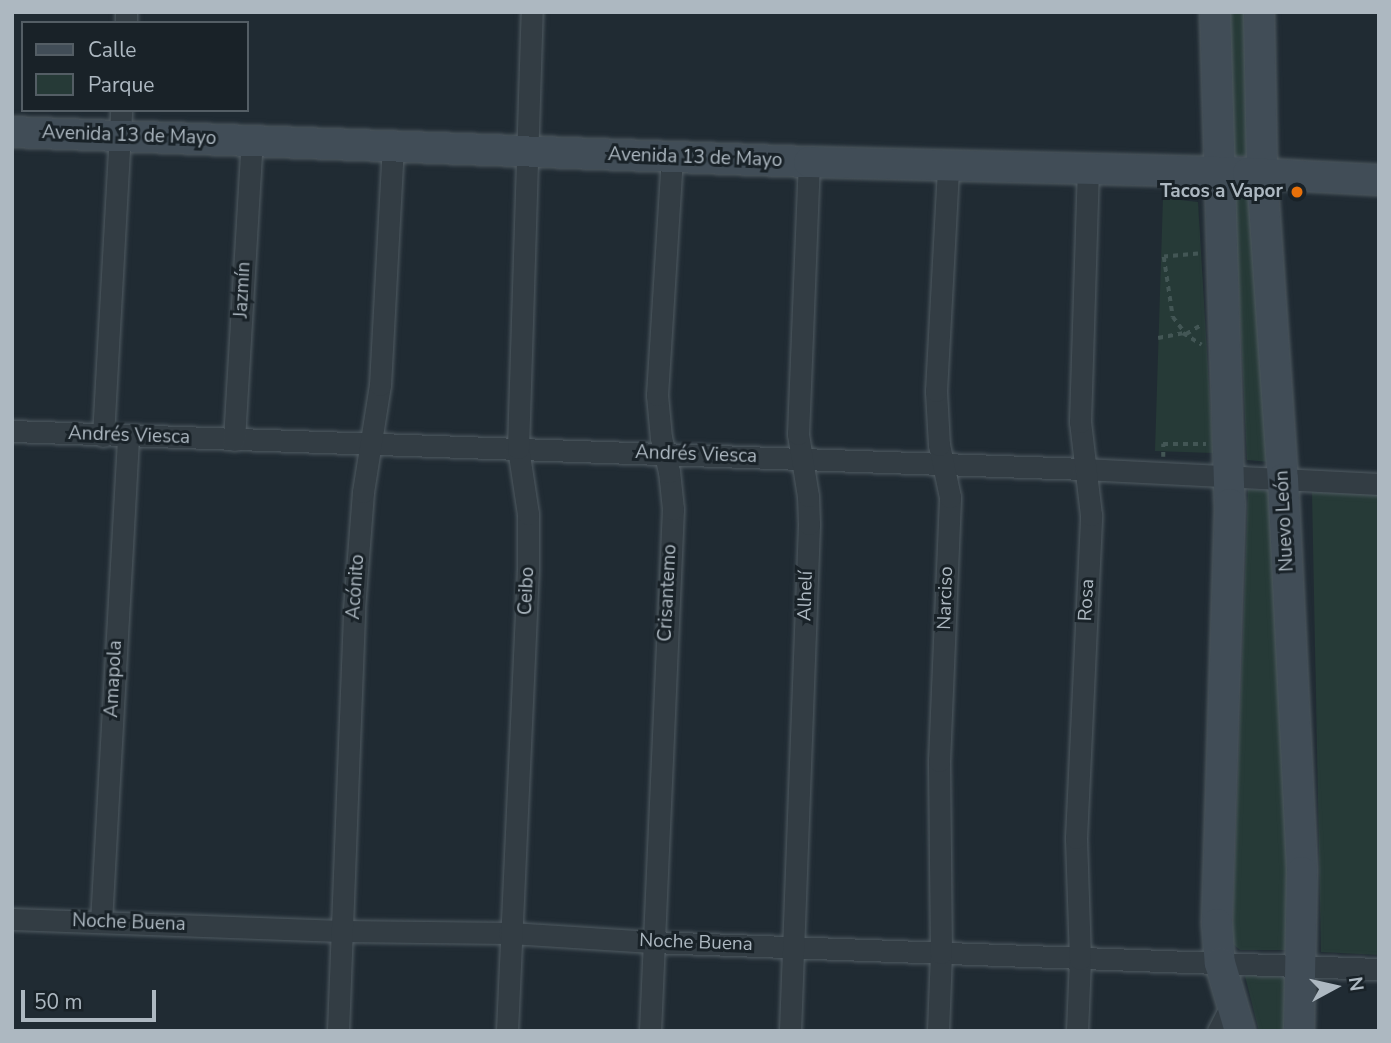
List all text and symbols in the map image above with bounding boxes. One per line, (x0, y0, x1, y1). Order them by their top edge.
legend (21, 21, 248, 112)
text: Calle (88, 36, 136, 64)
text: Parque (88, 71, 155, 99)
street label: Avenida 13 de Mayo (41, 122, 217, 150)
street label: Avenida 13 de Mayo (607, 144, 783, 172)
place label: Tacos a Vapor (1160, 181, 1283, 203)
marker: Tacos a Vapor (1289, 184, 1305, 200)
street label: Jazmín (230, 261, 256, 319)
street label: Andrés Viesca (68, 422, 190, 450)
street label: Andrés Viesca (635, 441, 757, 469)
street label: Nuevo León (1271, 470, 1299, 572)
street label: Crisantemo (654, 544, 682, 642)
street label: Acónito (342, 554, 370, 620)
street label: Ceibo (514, 566, 540, 616)
street label: Narciso (933, 566, 959, 630)
street label: Alhelí (794, 570, 818, 622)
street label: Rosa (1075, 578, 1099, 622)
street label: Amapola (101, 640, 127, 718)
street label: Noche Buena (72, 910, 186, 936)
street label: Noche Buena (639, 930, 753, 956)
north arrow (1300, 952, 1370, 1022)
text: N (1342, 975, 1370, 993)
scale bar (24, 976, 159, 1020)
text: 50 m (34, 988, 83, 1016)

